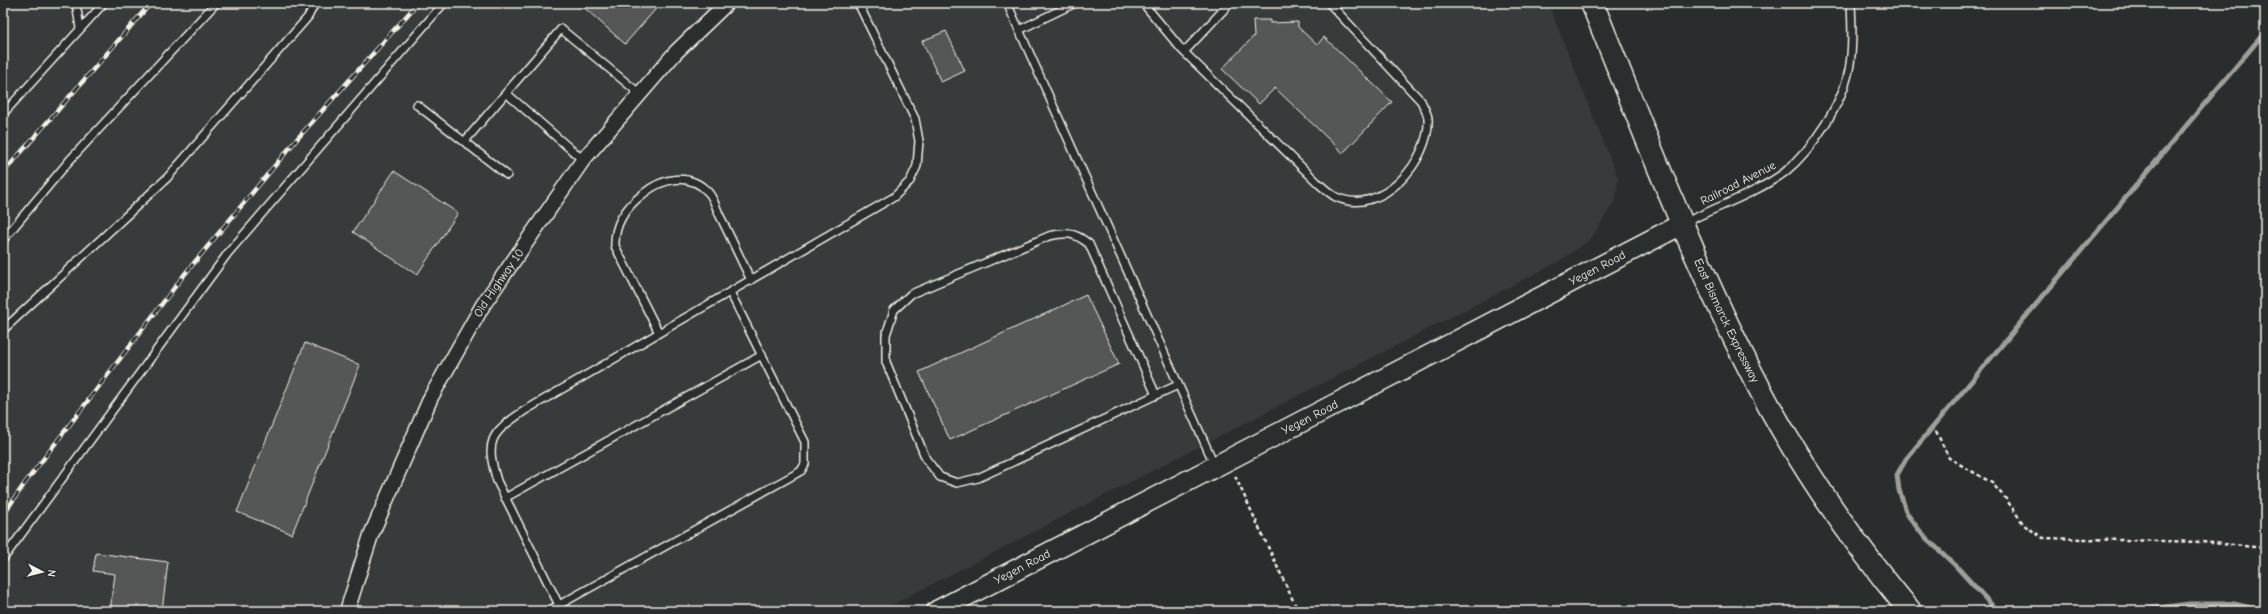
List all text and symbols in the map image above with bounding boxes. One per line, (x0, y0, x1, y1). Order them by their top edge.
street label: Railroad Avenue (1698, 158, 1778, 208)
street label: Old Highway 10 (471, 246, 527, 319)
street label: Yegen Road (1567, 248, 1628, 288)
street label: East Bismarck Expressway (1691, 256, 1763, 385)
street label: Yegen Road (1279, 397, 1340, 438)
street label: Yegen Road (992, 546, 1053, 587)
north arrow (22, 552, 62, 592)
text: N (45, 569, 58, 578)

